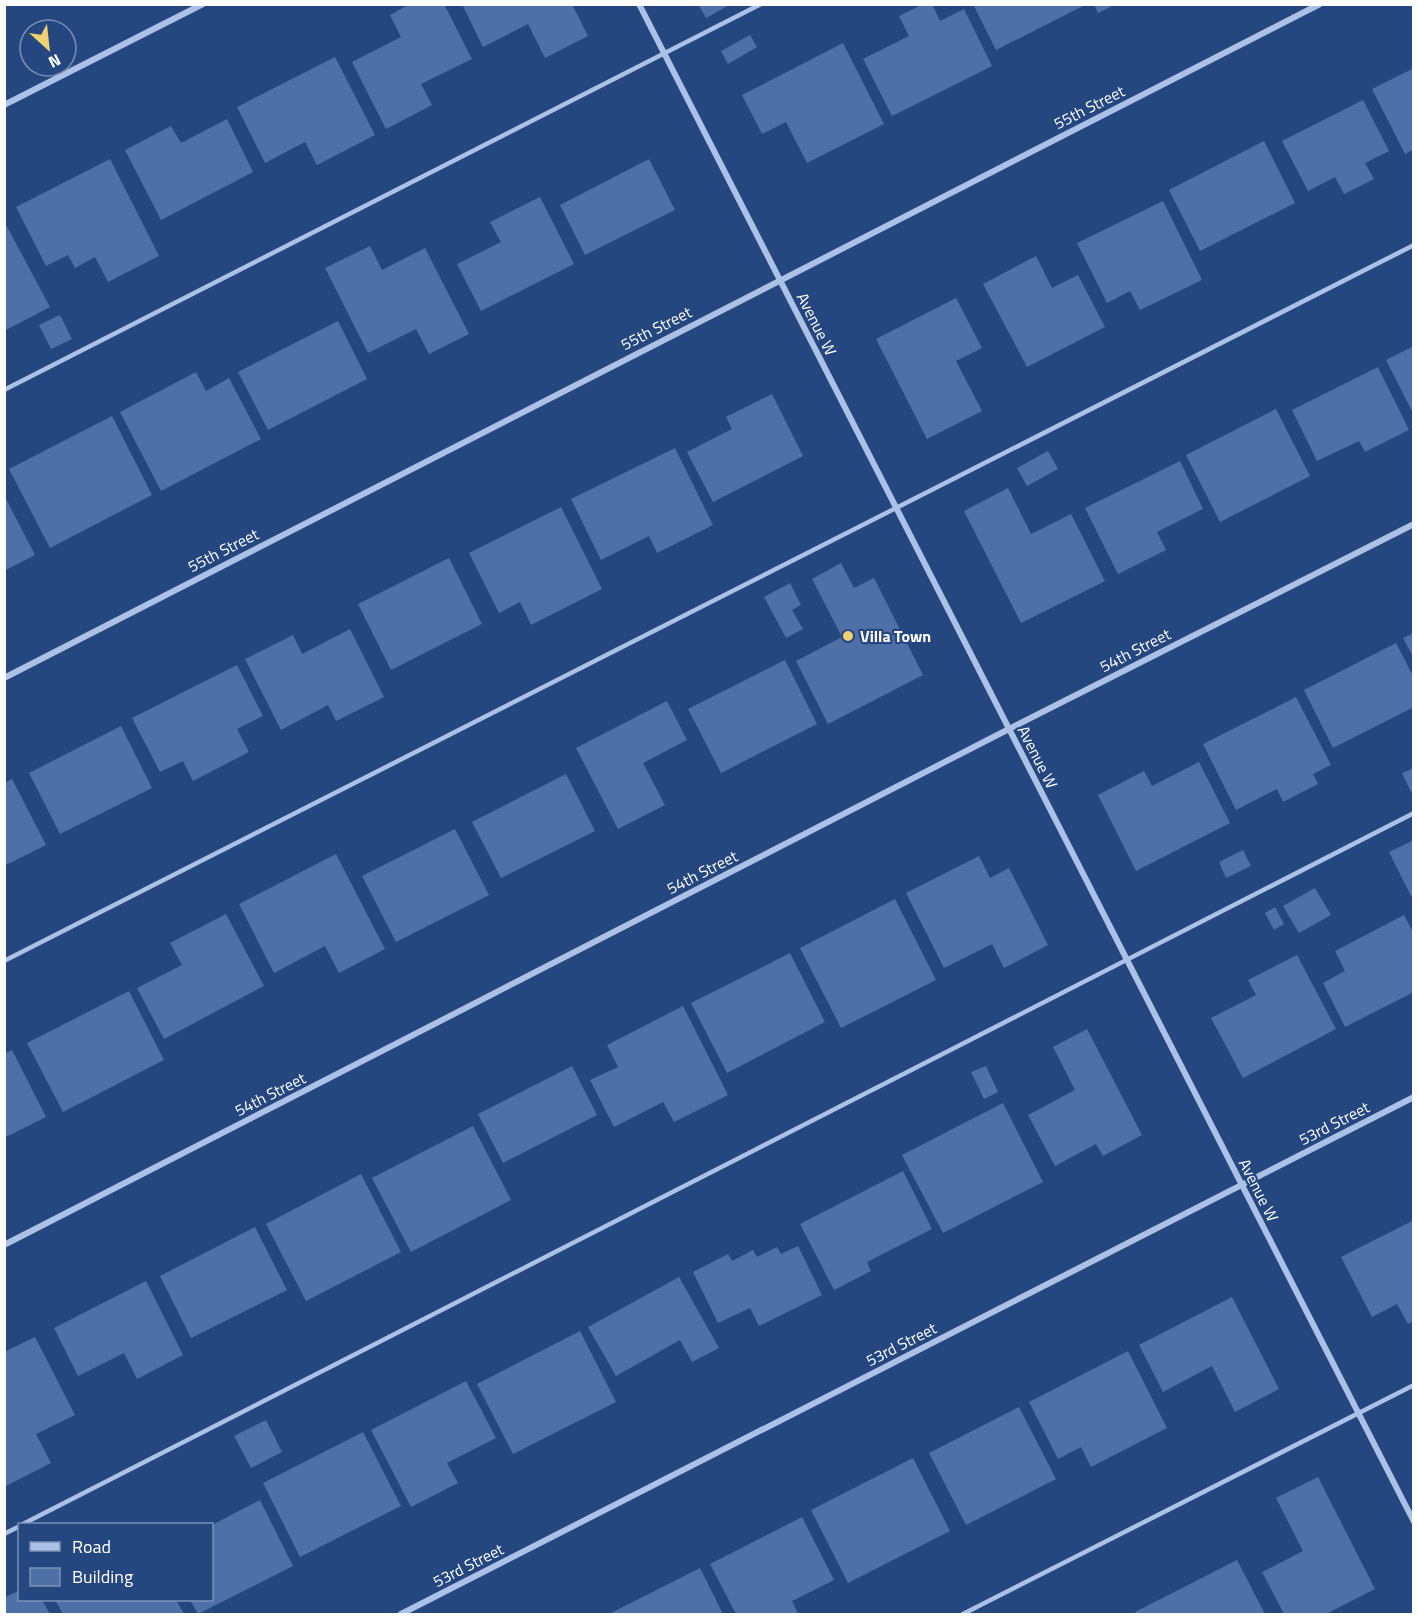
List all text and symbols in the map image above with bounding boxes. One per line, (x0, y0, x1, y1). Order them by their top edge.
north arrow (18, 18, 78, 78)
text: N (44, 48, 65, 75)
street label: 55th Street (1049, 79, 1129, 135)
street label: Avenue W (791, 288, 843, 360)
street label: 55th Street (616, 300, 696, 356)
street label: 55th Street (183, 522, 263, 578)
street label: 54th Street (1095, 622, 1175, 678)
place label: Villa Town (860, 624, 931, 648)
marker: Villa Town (841, 629, 855, 643)
street label: Avenue W (1012, 721, 1064, 793)
street label: 54th Street (662, 844, 742, 900)
street label: 54th Street (230, 1066, 310, 1122)
street label: 53rd Street (1294, 1095, 1374, 1151)
street label: Avenue W (1233, 1154, 1285, 1226)
street label: 53rd Street (861, 1316, 941, 1372)
legend (18, 1523, 213, 1601)
text: Road (72, 1533, 111, 1560)
street label: 53rd Street (428, 1537, 508, 1593)
text: Building (72, 1563, 133, 1590)

